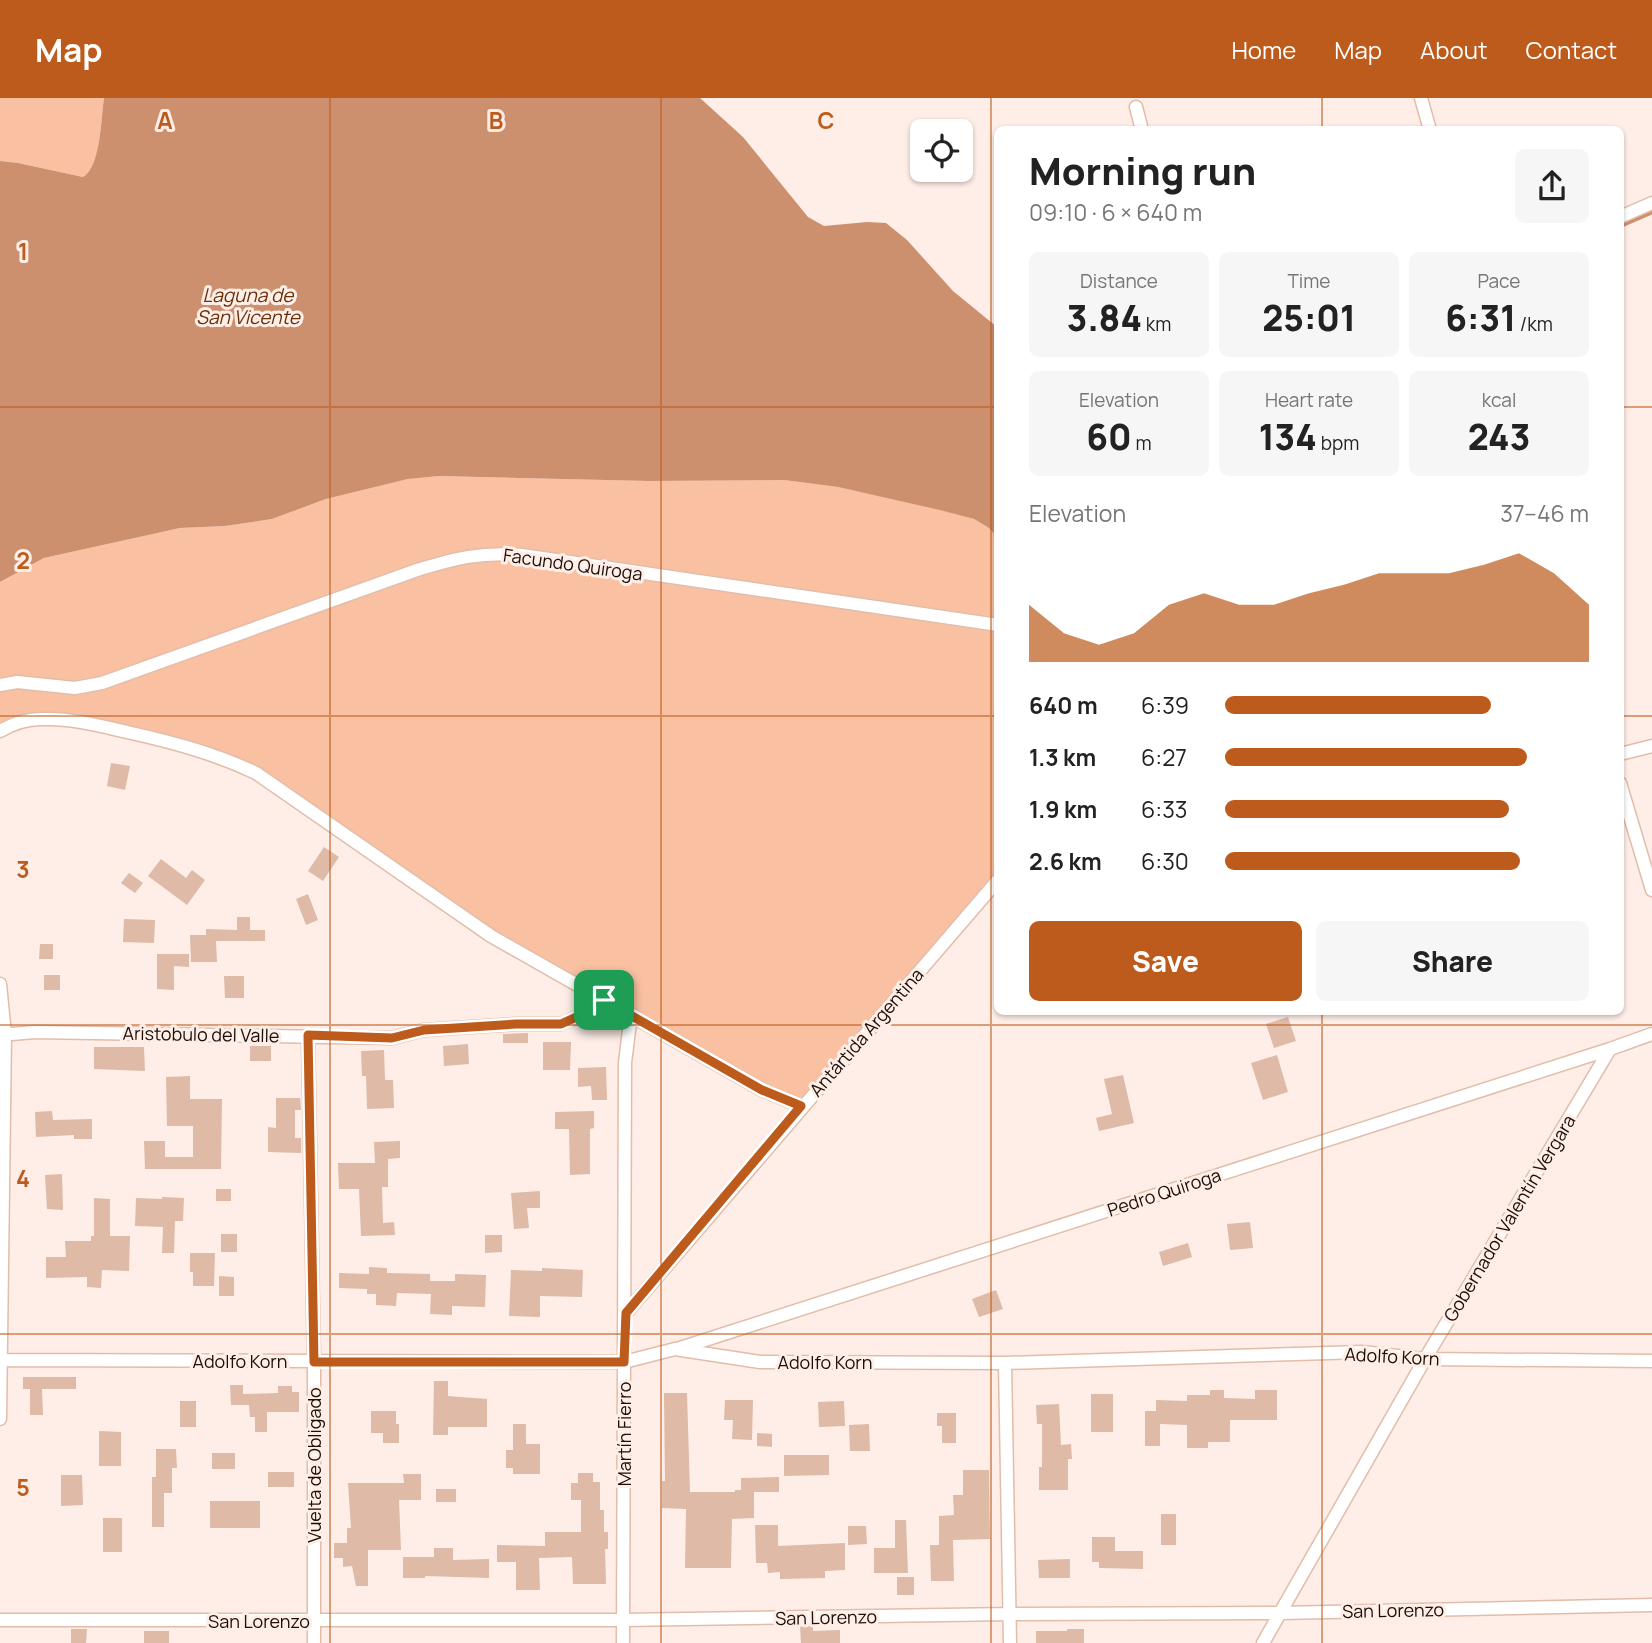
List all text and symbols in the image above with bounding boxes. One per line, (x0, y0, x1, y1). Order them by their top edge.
text: Map (35, 27, 103, 72)
text: Home (1231, 33, 1296, 66)
text: Map (1334, 33, 1382, 66)
text: About (1420, 33, 1488, 66)
text: Contact (1526, 33, 1617, 66)
text: A (157, 104, 173, 136)
text: B (489, 104, 503, 136)
text: C (818, 104, 835, 136)
map controls (910, 119, 973, 182)
button: locate (910, 119, 973, 182)
text: Morning run (1029, 144, 1256, 196)
button: share (1515, 149, 1589, 223)
text: 09:10 · 6 × 640 m (1029, 196, 1202, 228)
text: 1 (18, 235, 28, 267)
text: Distance (1080, 268, 1158, 294)
text: Time (1288, 268, 1330, 294)
text: Pace (1478, 268, 1520, 294)
water label: Laguna de San Vicente (196, 282, 302, 330)
text: 3.84 (1067, 294, 1142, 342)
text: 25:01 (1262, 294, 1356, 342)
text: 6:31 (1445, 294, 1516, 342)
text: km (1142, 311, 1171, 337)
text: /km (1516, 311, 1553, 337)
text: Elevation (1079, 387, 1159, 413)
text: Heart rate (1265, 387, 1353, 413)
text: kcal (1482, 387, 1516, 413)
text: 60 (1086, 413, 1132, 461)
text: 134 (1259, 413, 1317, 461)
text: 243 (1468, 413, 1530, 461)
text: m (1132, 430, 1152, 456)
text: bpm (1317, 430, 1359, 456)
text: Elevation (1029, 497, 1126, 529)
text: 37–46 m (1500, 497, 1589, 529)
street label: Facundo Quiroga (502, 542, 644, 586)
text: 2 (16, 544, 30, 576)
text: 640 m (1029, 689, 1098, 721)
text: 6:39 (1141, 689, 1189, 721)
text: 1.3 km (1029, 741, 1096, 773)
text: 6:27 (1141, 741, 1187, 773)
text: 1.9 km (1029, 793, 1097, 825)
text: 6:33 (1141, 793, 1188, 825)
text: 2.6 km (1029, 845, 1102, 877)
text: 6:30 (1141, 845, 1189, 877)
text: 3 (16, 853, 30, 885)
button: Save (1029, 921, 1302, 1001)
button: Share (1316, 921, 1589, 1001)
street label: Antártida Argentina (804, 963, 928, 1101)
pin (574, 970, 634, 1030)
icon: arrive (585, 981, 623, 1019)
street label: Aristobulo del Valle (122, 1021, 280, 1047)
street label: Gobernador Valentín Vergara (1438, 1110, 1580, 1326)
text: 4 (16, 1162, 30, 1194)
street label: Pedro Quiroga (1104, 1162, 1224, 1222)
street label: Adolfo Korn (1344, 1342, 1440, 1370)
street label: Adolfo Korn (193, 1349, 287, 1373)
street label: Adolfo Korn (778, 1350, 872, 1374)
street label: Martín Fierro (612, 1382, 636, 1486)
street label: Vuelta de Obligado (302, 1387, 326, 1543)
text: 5 (16, 1471, 30, 1503)
street label: San Lorenzo (1342, 1597, 1444, 1623)
street label: San Lorenzo (775, 1604, 877, 1630)
street label: San Lorenzo (208, 1609, 310, 1633)

